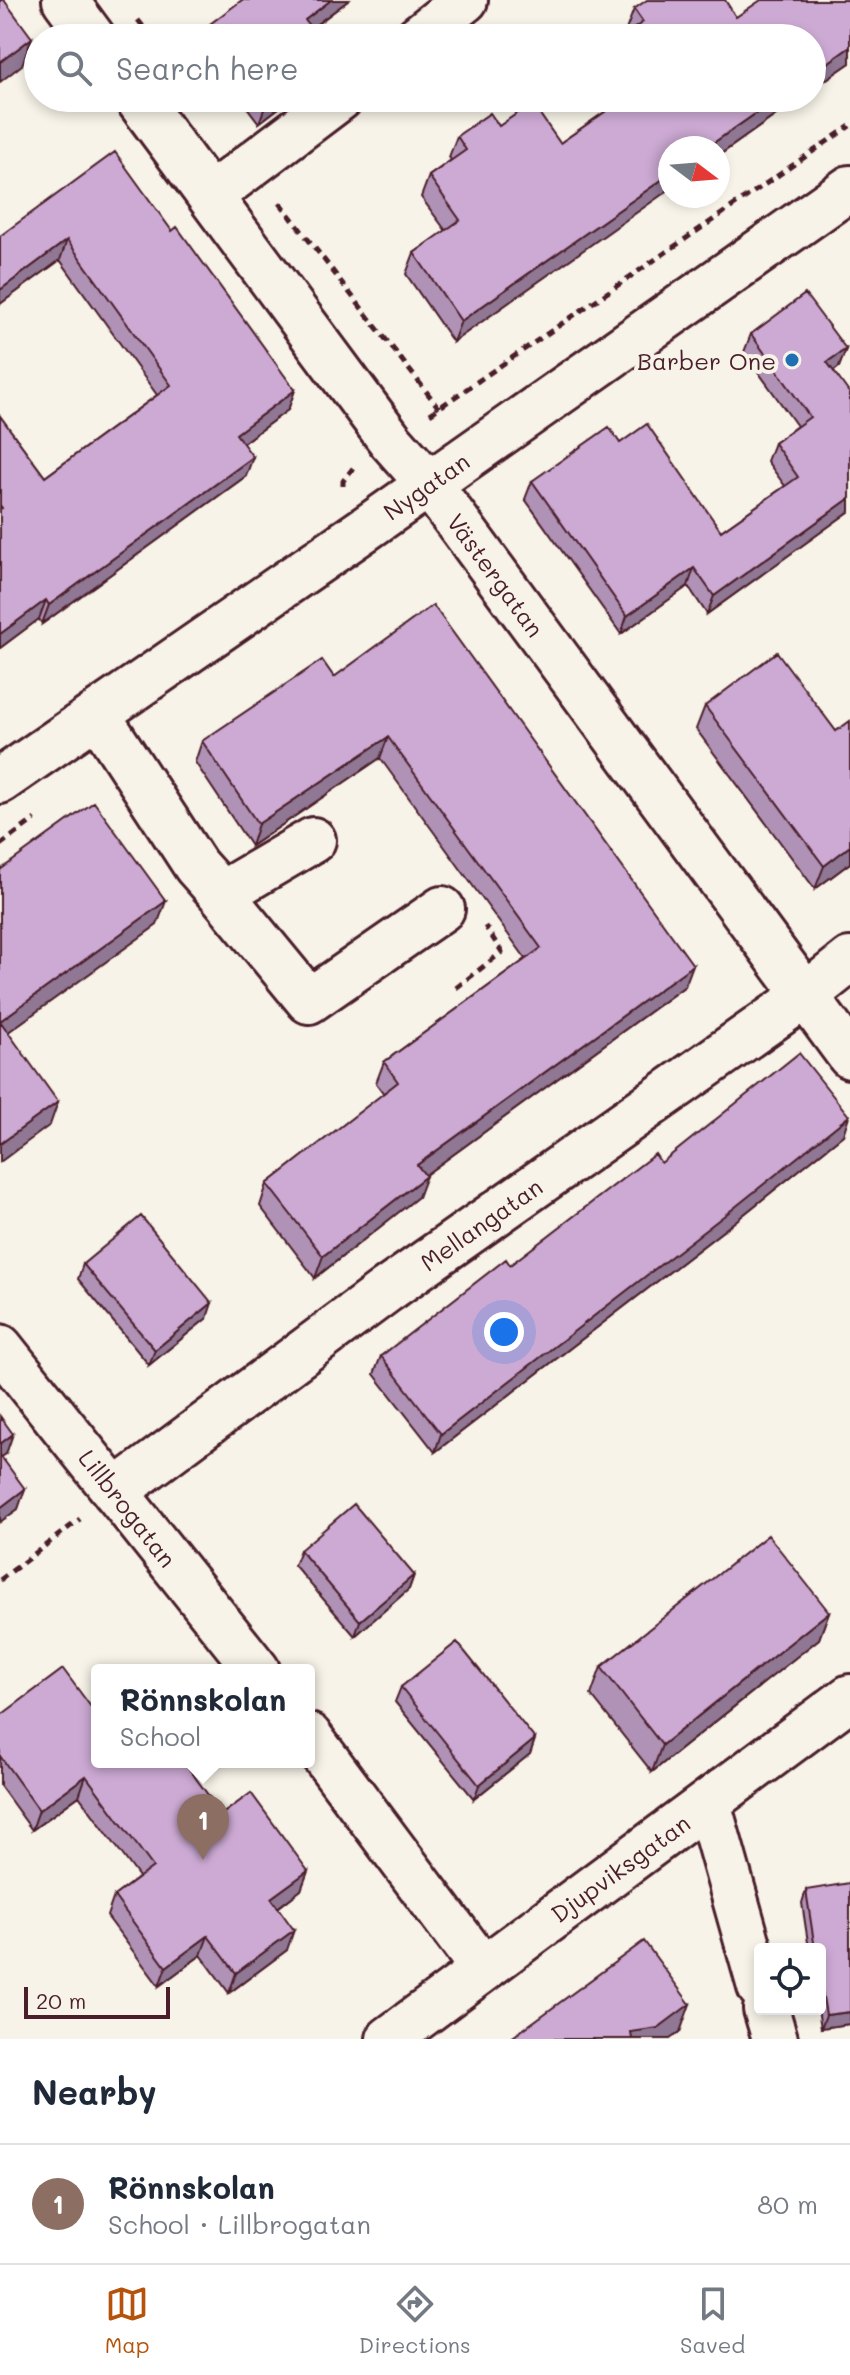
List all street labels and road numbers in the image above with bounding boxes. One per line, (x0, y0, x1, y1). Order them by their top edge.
street label: Nygatan (377, 445, 475, 527)
street label: Västergatan (441, 507, 551, 643)
street label: Mellangatan (414, 1171, 548, 1277)
street label: Lillbrogatan (72, 1443, 184, 1573)
street label: Djupviksgatan (544, 1807, 696, 1929)

